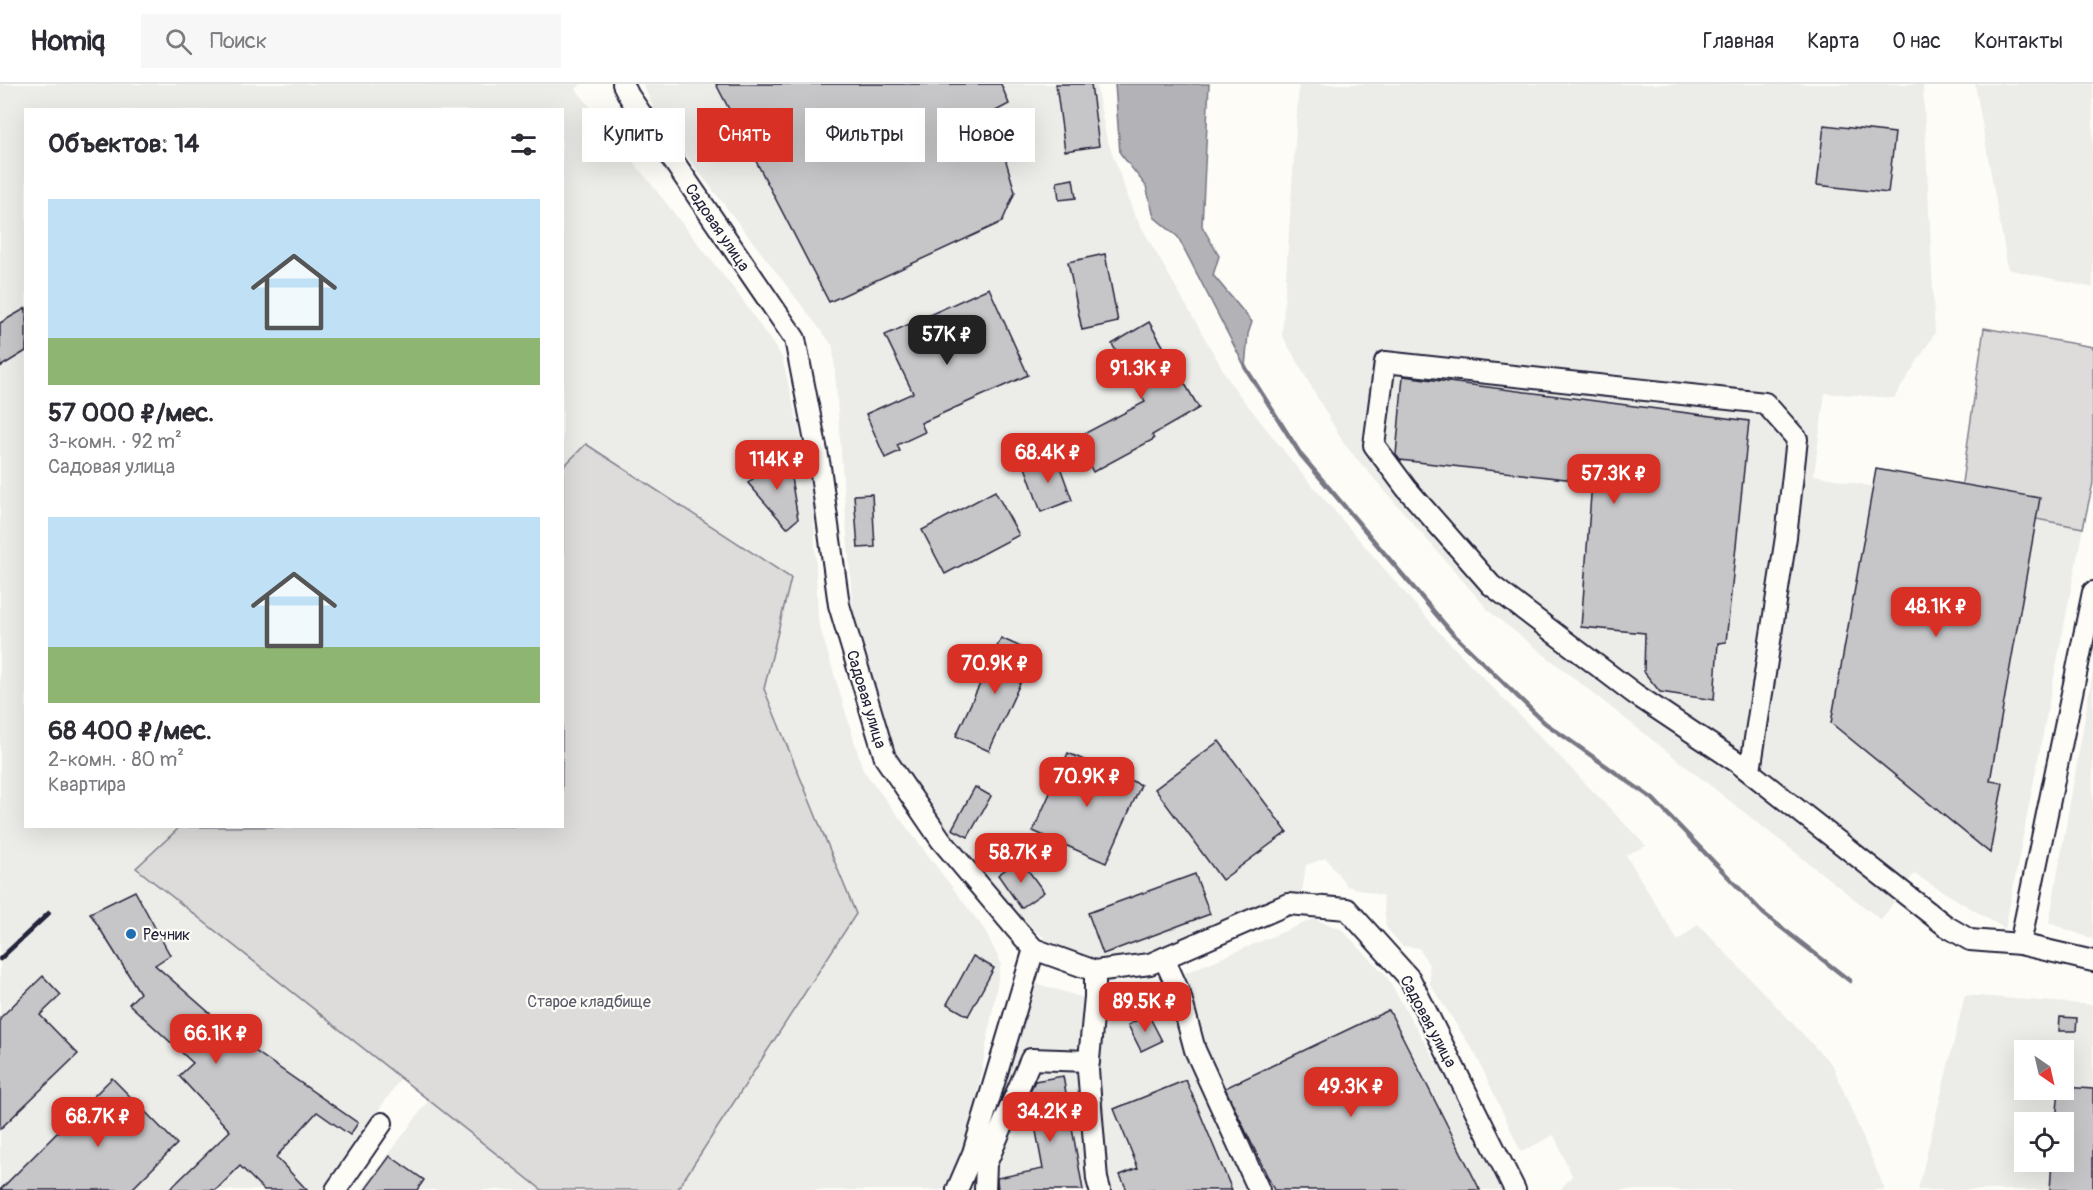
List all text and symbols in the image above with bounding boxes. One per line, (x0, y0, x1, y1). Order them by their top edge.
search box (141, 14, 561, 68)
text: Homiq (30, 24, 105, 59)
icon: search (162, 25, 195, 58)
text: Поиск (210, 27, 267, 55)
text: Главная (1703, 28, 1774, 55)
text: Карта (1807, 28, 1859, 55)
text: О нас (1892, 28, 1941, 55)
text: Контакты (1974, 28, 2063, 55)
chip: Купить (582, 108, 685, 162)
chip: Снять (697, 108, 793, 162)
chip: Фильтры (805, 108, 925, 162)
chip: Новое (937, 108, 1035, 162)
text: Объектов: 14 (48, 128, 199, 160)
icon: filters (507, 128, 540, 161)
street label: Садовая улица (680, 180, 754, 275)
icon: home (240, 238, 348, 346)
pin: 57K ₽ (905, 315, 989, 366)
text: 57K ₽ (922, 322, 972, 347)
pin: 91.3K ₽ (1086, 349, 1196, 400)
text: 91.3K ₽ (1110, 356, 1172, 381)
text: 57 000 ₽/мес. (48, 397, 214, 429)
text: 3-комн. · 92 m² (48, 429, 182, 454)
pin: 68.4K ₽ (993, 433, 1103, 484)
pin: 114K ₽ (728, 440, 826, 491)
text: 68.4K ₽ (1015, 440, 1081, 465)
text: 114K ₽ (749, 447, 805, 472)
text: Садовая улица (48, 454, 175, 479)
pin: 57.3K ₽ (1559, 454, 1669, 505)
text: 57.3K ₽ (1581, 461, 1647, 486)
icon: home (240, 556, 348, 664)
pin: 48.1K ₽ (1881, 587, 1991, 638)
text: 48.1K ₽ (1905, 594, 1967, 619)
pin: 70.9K ₽ (940, 644, 1050, 695)
street label: Садовая улица (842, 648, 890, 751)
text: 70.9K ₽ (961, 651, 1029, 676)
text: 68 400 ₽/мес. (48, 715, 212, 747)
text: 2-комн. · 80 m² (48, 747, 184, 772)
pin: 70.9K ₽ (1032, 757, 1142, 808)
text: 70.9K ₽ (1053, 764, 1121, 789)
text: Квартира (48, 772, 126, 797)
pin: 58.7K ₽ (966, 833, 1076, 884)
text: 58.7K ₽ (989, 840, 1053, 865)
place label: Речник (143, 925, 190, 945)
marker: Речник (124, 927, 138, 941)
street label: Садовая улица (1395, 972, 1461, 1071)
pin: 89.5K ₽ (1090, 982, 1200, 1033)
text: 89.5K ₽ (1113, 989, 1177, 1014)
park label: Старое кладбище (527, 992, 651, 1012)
pin: 66.1K ₽ (161, 1014, 271, 1065)
text: 66.1K ₽ (184, 1021, 248, 1046)
north arrow (2014, 1040, 2074, 1100)
map controls (2014, 1040, 2074, 1172)
pin: 49.3K ₽ (1296, 1067, 1406, 1118)
text: 49.3K ₽ (1318, 1074, 1384, 1099)
pin: 34.2K ₽ (995, 1092, 1105, 1143)
pin: 68.7K ₽ (43, 1097, 153, 1148)
text: 34.2K ₽ (1017, 1099, 1083, 1124)
text: 68.7K ₽ (65, 1104, 131, 1129)
button: locate (2014, 1112, 2074, 1172)

